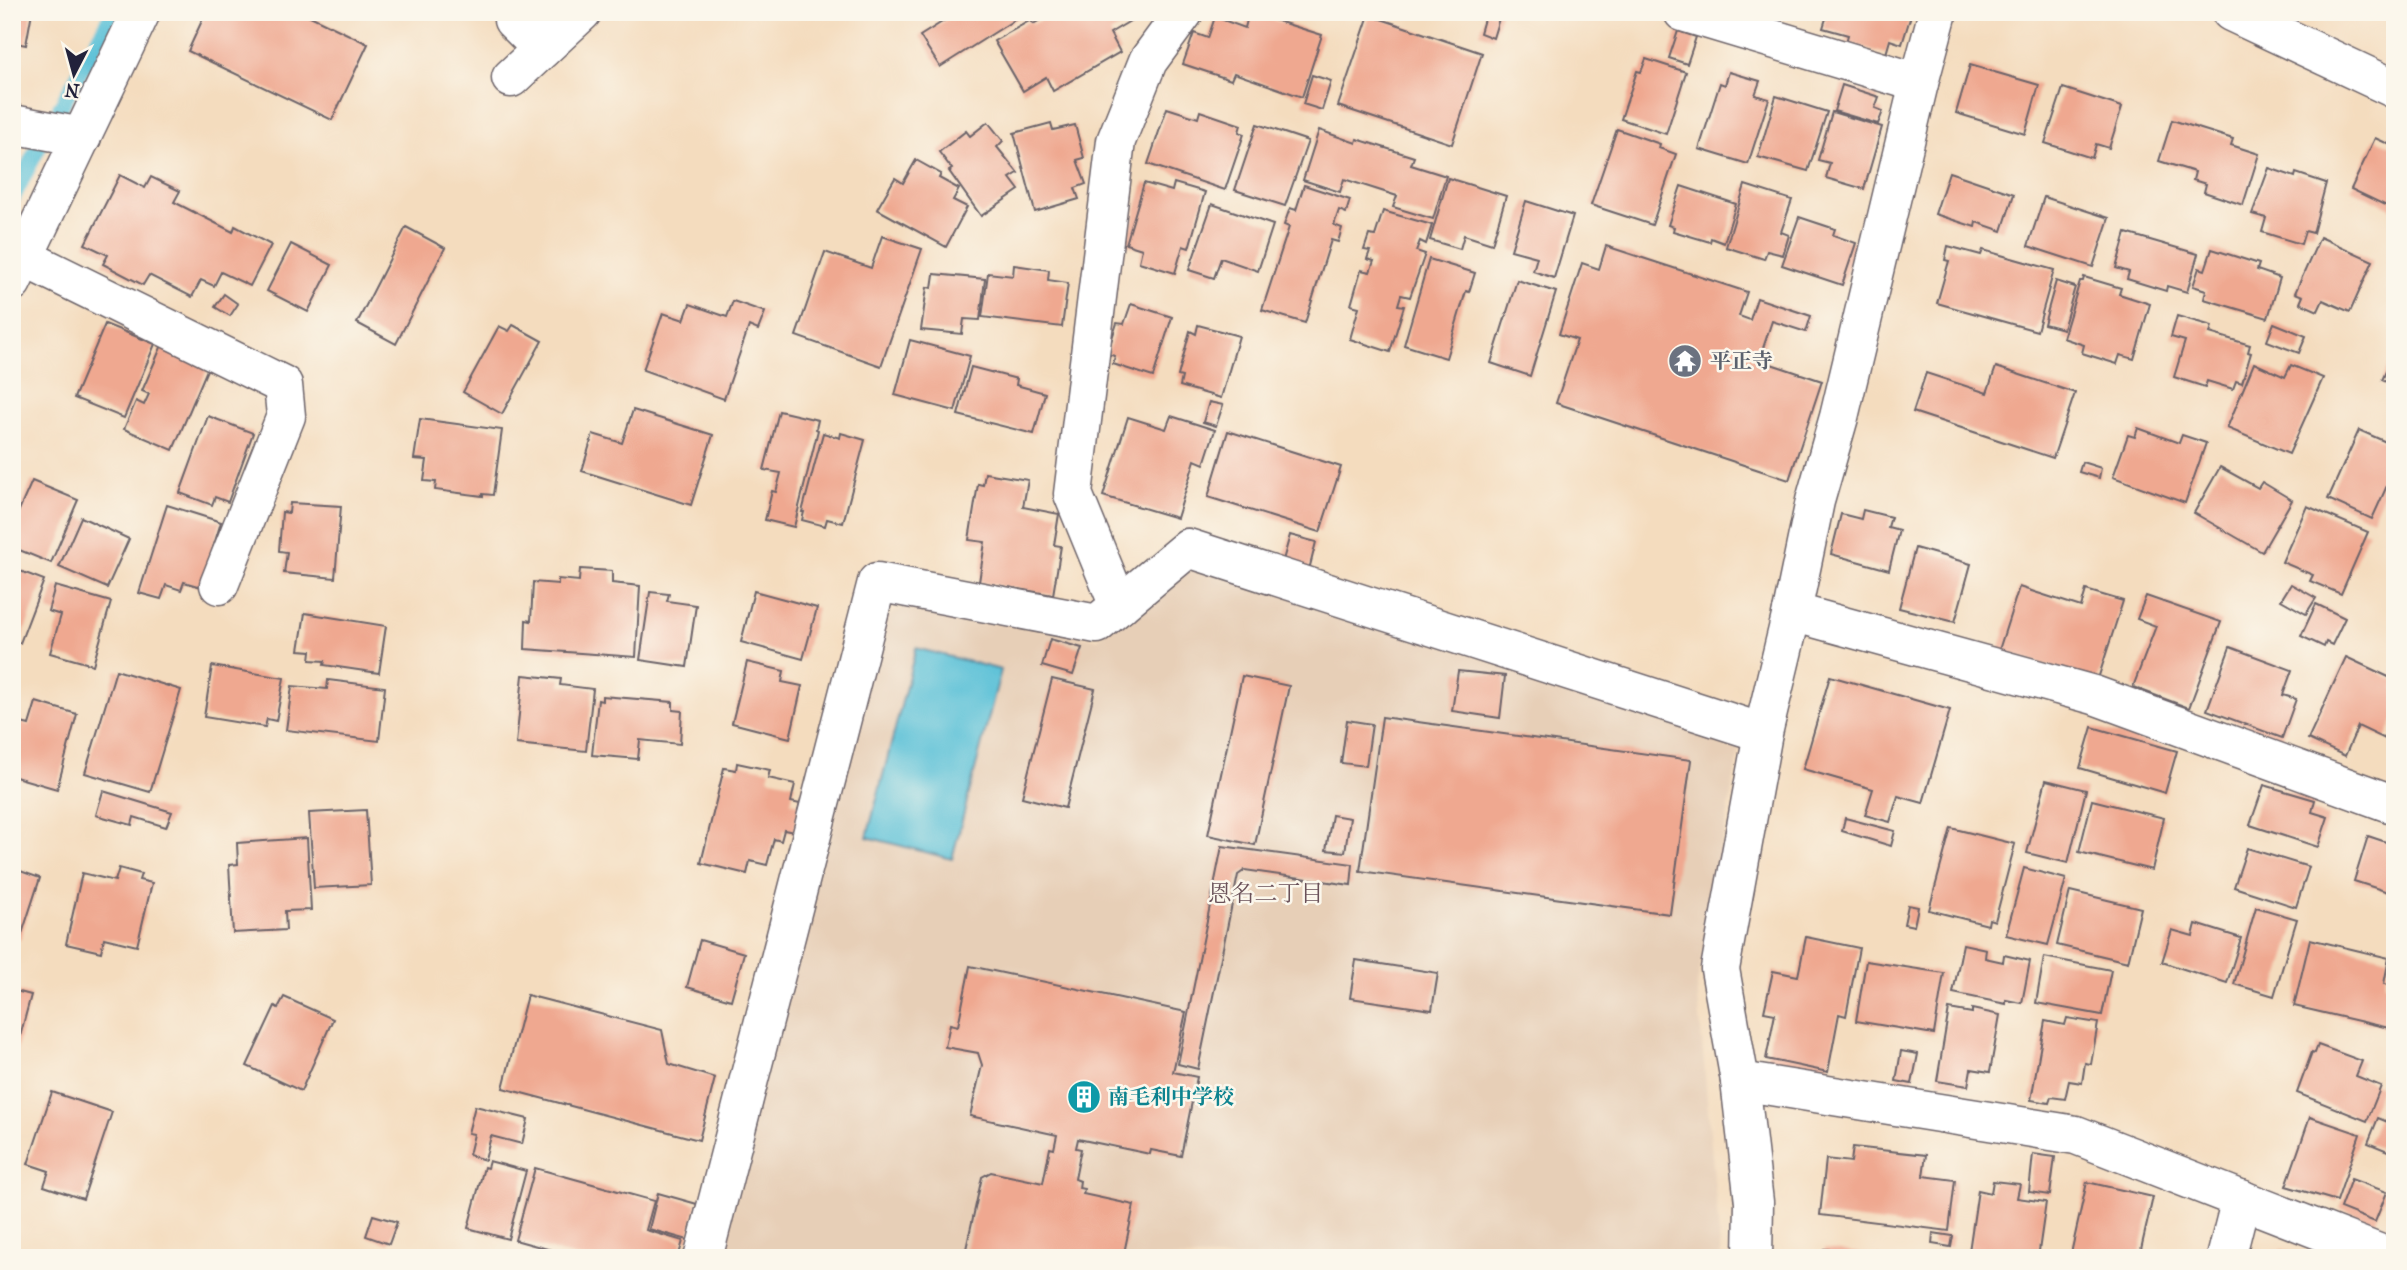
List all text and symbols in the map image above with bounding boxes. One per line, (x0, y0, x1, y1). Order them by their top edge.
north arrow (38, 38, 108, 108)
text: N (63, 78, 81, 102)
temple icon: 平正寺 (1666, 342, 1704, 380)
place label: 平正寺 (1710, 349, 1773, 373)
district label: 恩名二丁目 (1209, 880, 1324, 907)
building icon: 南毛利中学校 (1065, 1078, 1103, 1116)
place label: 南毛利中学校 (1108, 1085, 1234, 1109)

